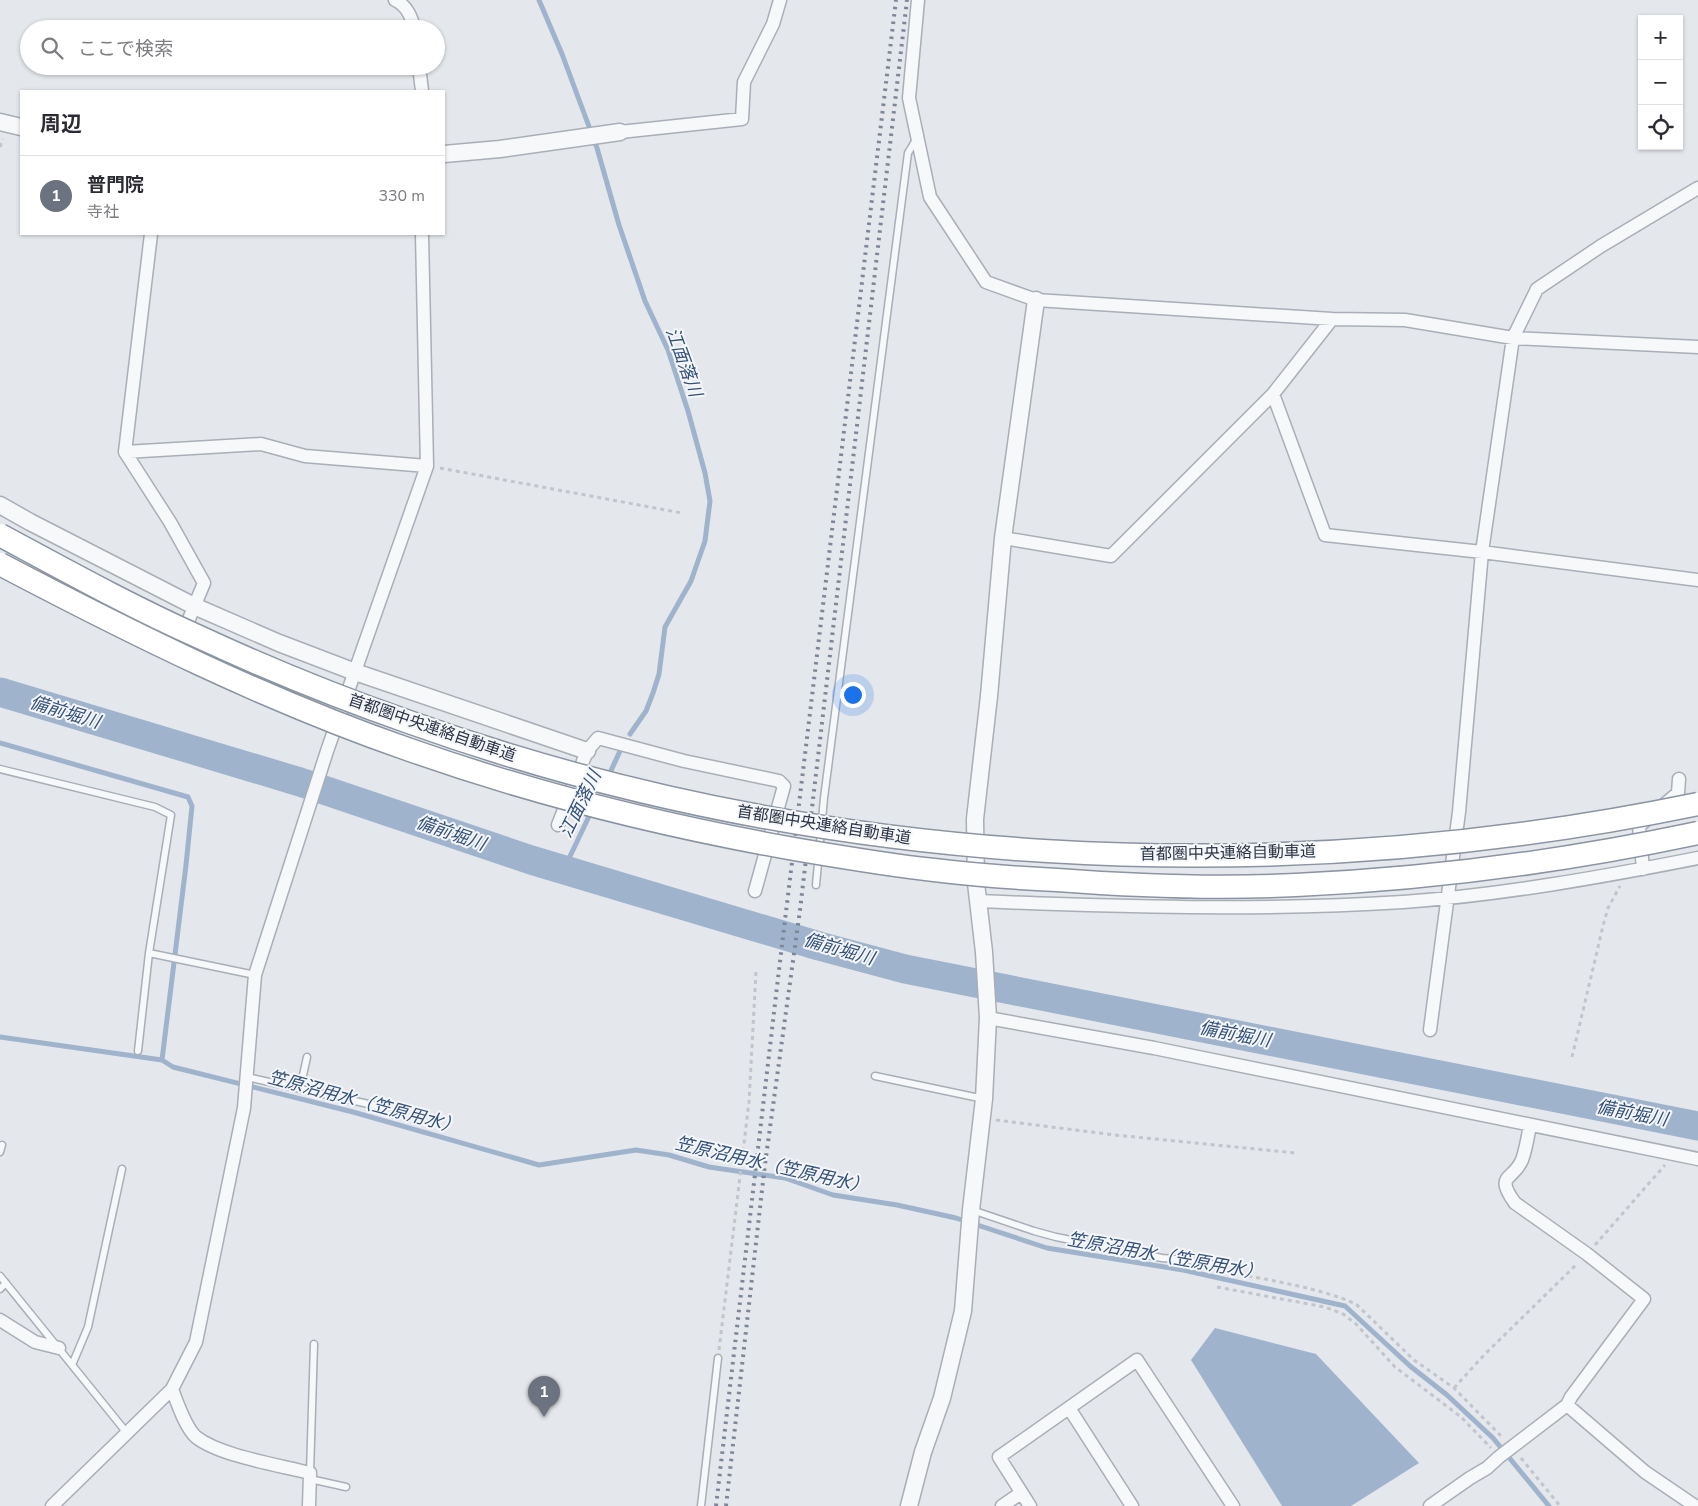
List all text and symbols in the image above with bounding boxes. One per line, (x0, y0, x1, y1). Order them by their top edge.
map controls (1638, 15, 1683, 150)
button: + (1638, 15, 1683, 60)
search box (20, 20, 445, 75)
icon: search (38, 34, 66, 62)
text: ここで検索 (78, 36, 173, 62)
button: − (1638, 60, 1683, 105)
button: locate (1638, 105, 1683, 150)
text: 周辺 (40, 110, 82, 138)
text: 普門院 (87, 172, 144, 198)
text: 1 (51, 185, 61, 207)
text: 330 m (378, 185, 425, 207)
text: 寺社 (87, 201, 119, 223)
water label: 江面落川 (660, 324, 708, 402)
your location (840, 682, 866, 708)
street label: 首都圏中央連絡自動車道 (345, 689, 519, 767)
water label: 備前堀川 (27, 690, 105, 735)
water label: 江面落川 (553, 765, 607, 842)
street label: 首都圏中央連絡自動車道 (735, 800, 913, 850)
water label: 備前堀川 (413, 810, 491, 857)
street label: 首都圏中央連絡自動車道 (1140, 840, 1316, 866)
water label: 備前堀川 (801, 928, 879, 971)
water label: 備前堀川 (1197, 1015, 1275, 1053)
water label: 笠原沼用水（笠原用水） (265, 1065, 463, 1139)
water label: 備前堀川 (1594, 1094, 1672, 1132)
water label: 笠原沼用水（笠原用水） (673, 1131, 871, 1199)
water label: 笠原沼用水（笠原用水） (1065, 1227, 1265, 1285)
pin: 1 (528, 1376, 560, 1417)

